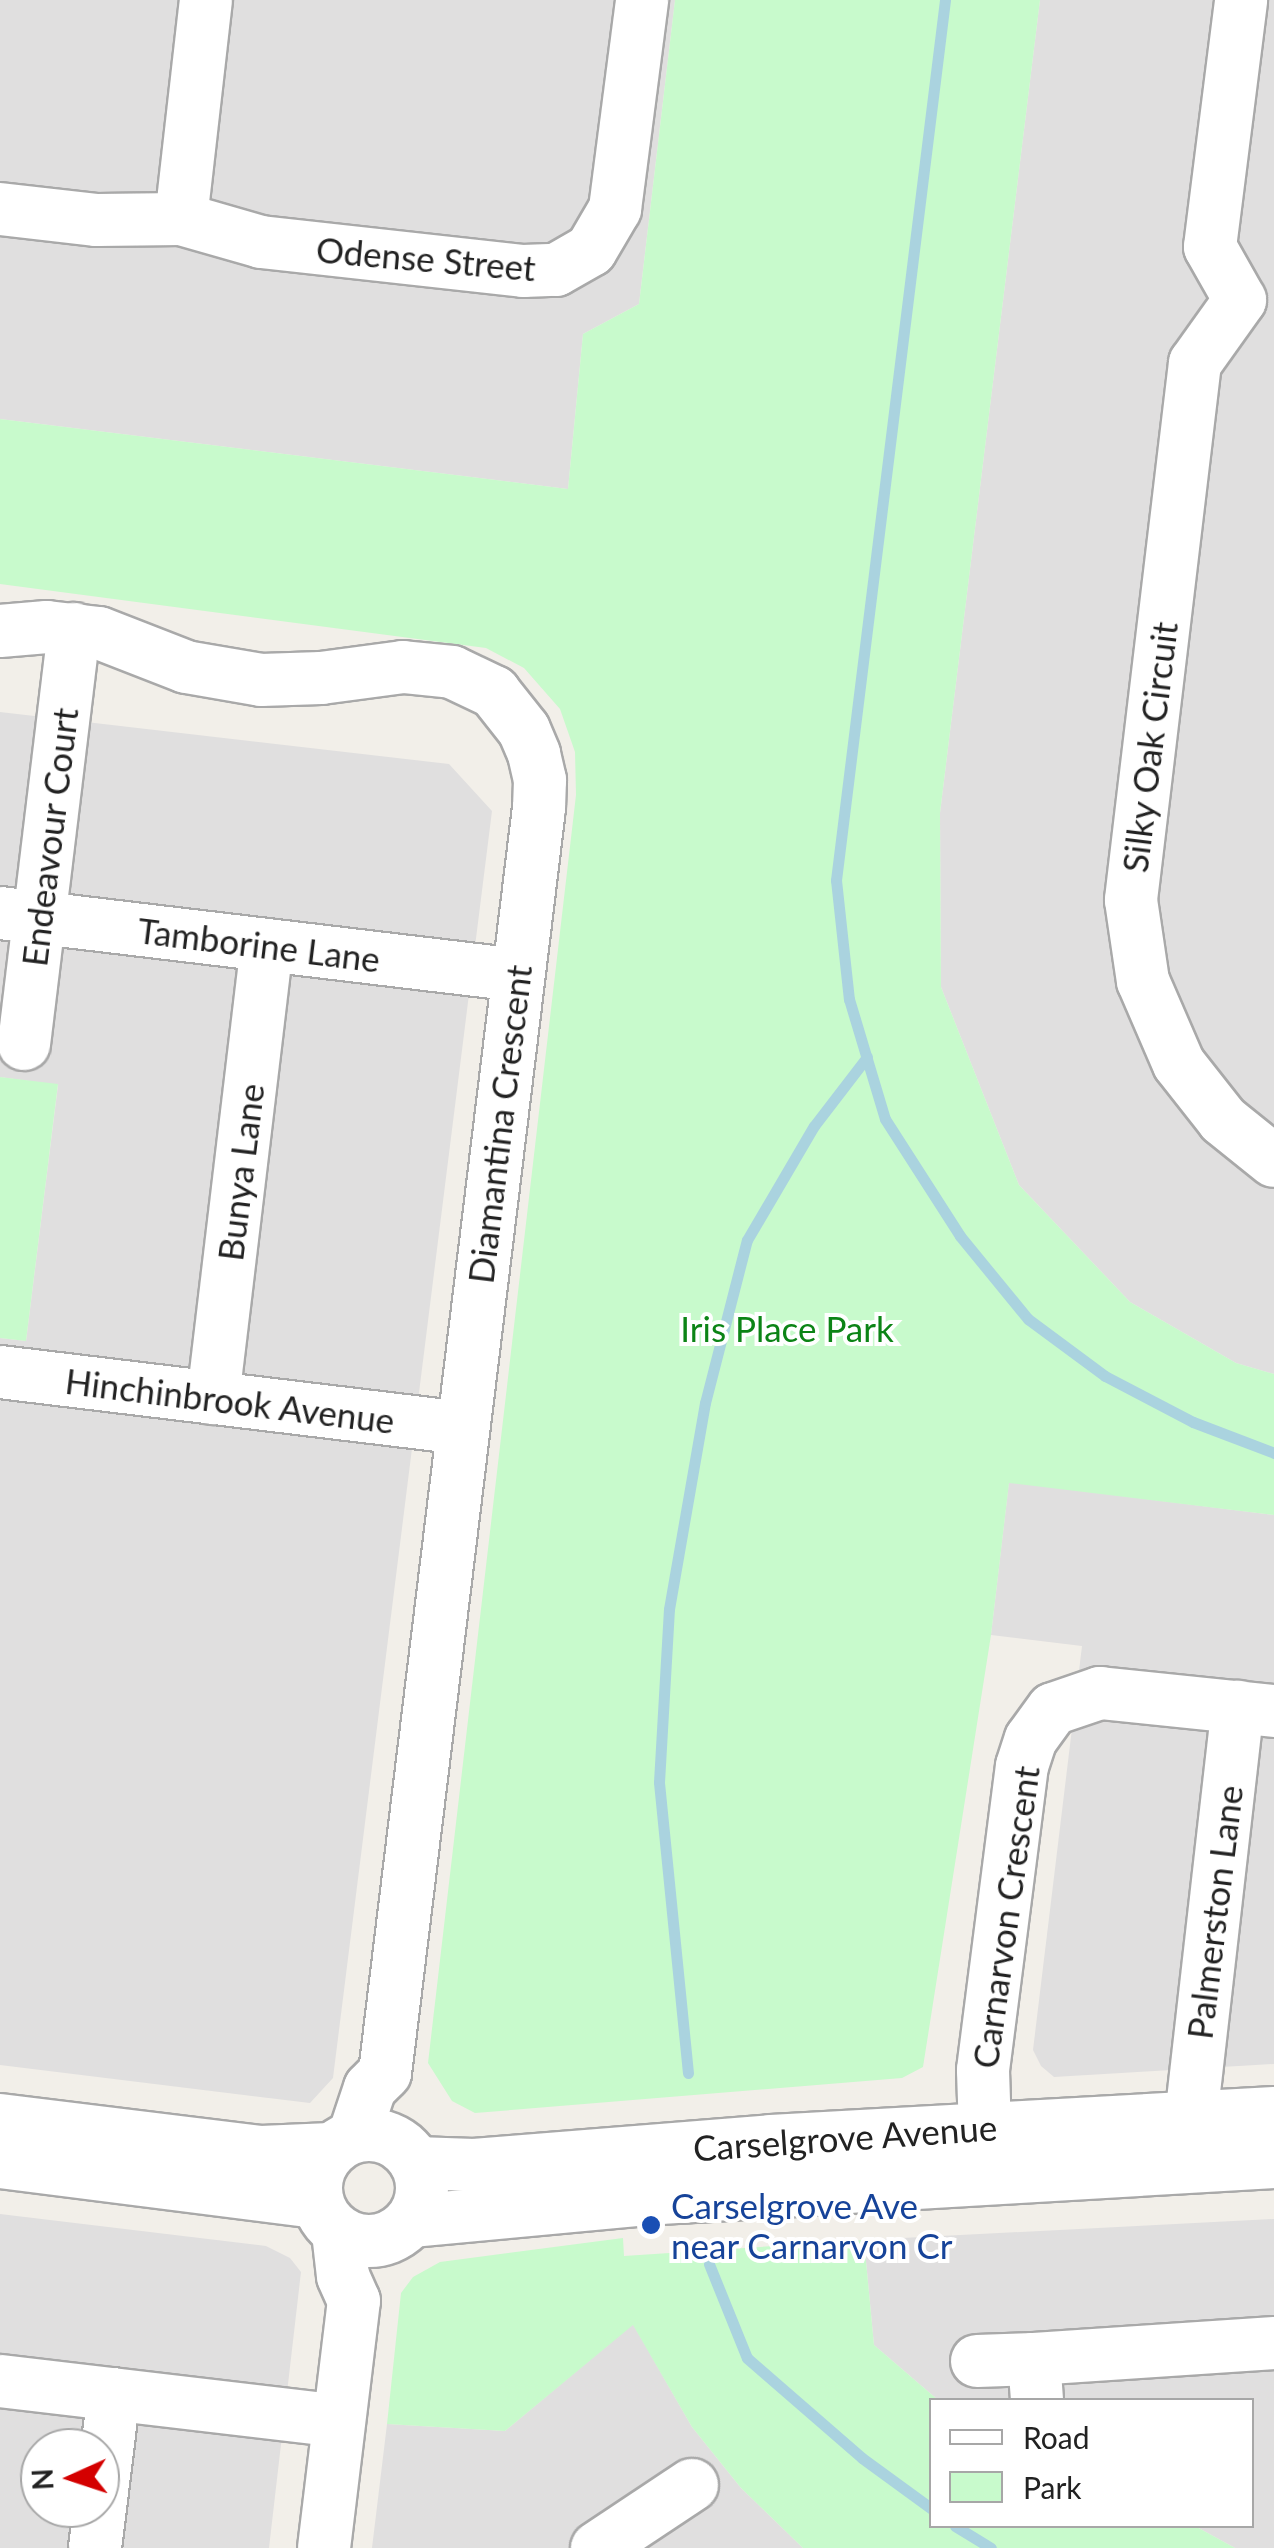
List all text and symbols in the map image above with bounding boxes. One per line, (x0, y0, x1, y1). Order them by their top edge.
street label: Odense Street (315, 227, 537, 289)
street label: Silky Oak Circuit (1113, 619, 1185, 875)
street label: Endeavour Court (12, 705, 86, 969)
street label: Tamborine Lane (135, 908, 383, 980)
street label: Diamantina Crescent (459, 962, 539, 1286)
street label: Bunya Lane (208, 1081, 272, 1263)
park label: Iris Place Park (680, 1307, 894, 1349)
street label: Hinchinbrook Avenue (62, 1359, 398, 1441)
street label: Carnarvon Crescent (963, 1763, 1047, 2071)
street label: Palmerston Lane (1178, 1783, 1250, 2041)
street label: Carselgrove Avenue (691, 2105, 999, 2169)
place label: Carselgrove Ave near Carnarvon Cr (671, 2184, 953, 2266)
marker: Carselgrove Ave near Carnarvon Cr (640, 2214, 662, 2236)
legend (929, 2398, 1254, 2528)
text: Road (1023, 2419, 1090, 2455)
north arrow (20, 2428, 120, 2528)
text: N (24, 2468, 60, 2491)
text: Park (1023, 2469, 1082, 2505)

